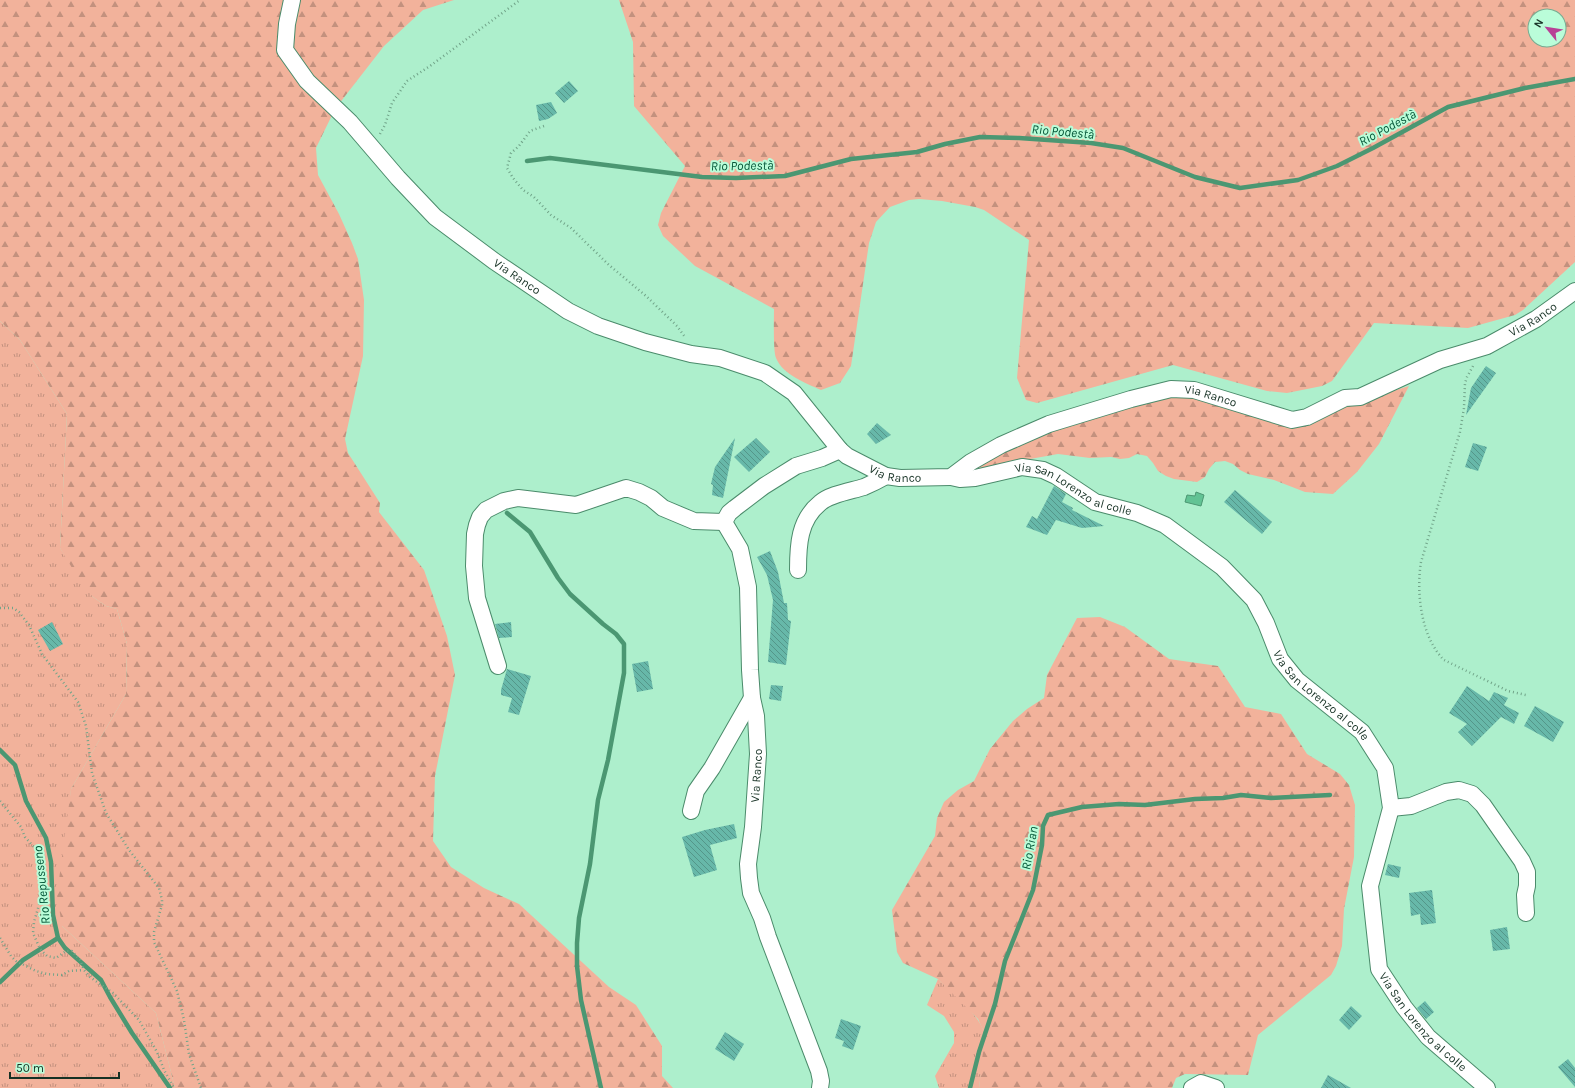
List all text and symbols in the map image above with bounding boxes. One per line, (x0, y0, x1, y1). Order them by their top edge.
north arrow (1527, 8, 1567, 48)
text: N (1531, 17, 1546, 30)
water label: Rio Podestà (1356, 106, 1419, 149)
water label: Rio Podestà (1031, 121, 1095, 142)
water label: Rio Podestà (710, 157, 774, 174)
street label: Via Ranco (491, 256, 543, 297)
street label: Via Ranco (1507, 299, 1560, 339)
street label: Via Ranco (1184, 383, 1239, 410)
street label: Via San Lorenzo al colle (1013, 460, 1133, 518)
street label: Via Ranco (867, 461, 921, 485)
street label: Via San Lorenzo al colle (1270, 648, 1372, 743)
street label: Via Ranco (748, 748, 765, 803)
water label: Rio Rian (1018, 825, 1041, 871)
water label: Rio Repusseno (30, 844, 53, 925)
street label: Via San Lorenzo al colle (1376, 970, 1470, 1074)
scale bar (10, 1054, 119, 1080)
text: 50 m (16, 1061, 44, 1075)

